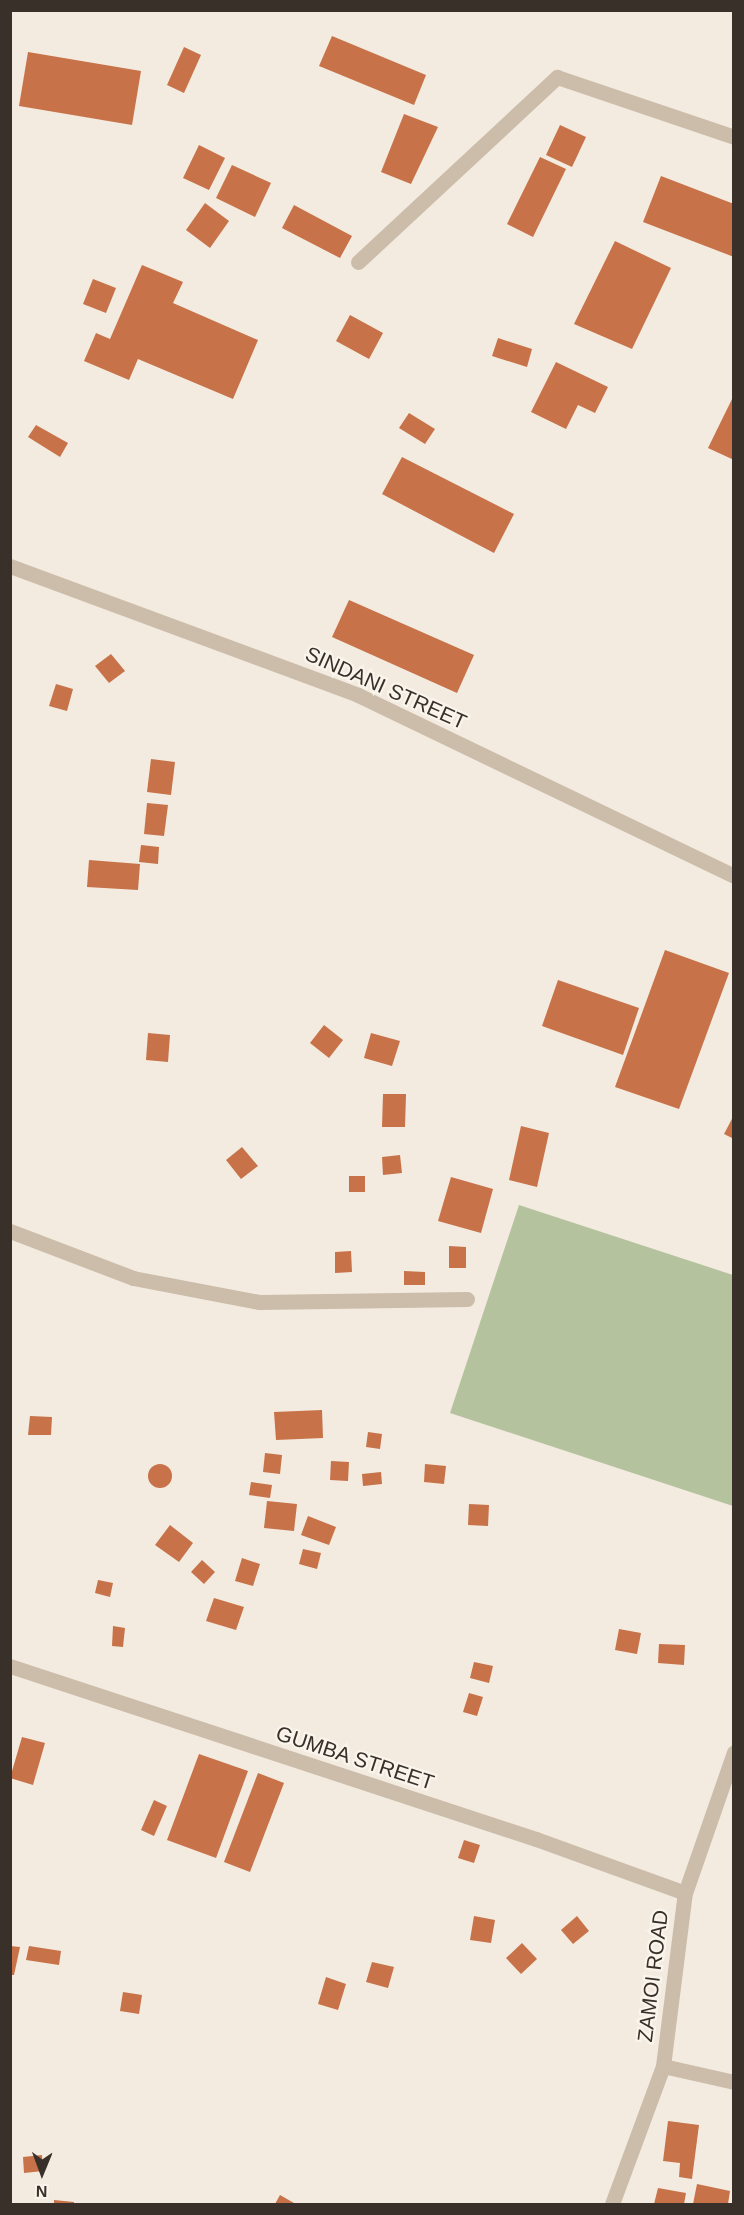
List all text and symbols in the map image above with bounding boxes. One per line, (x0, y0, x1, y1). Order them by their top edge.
street label: SINDANI STREET (301, 641, 471, 735)
street label: GUMBA STREET (272, 1720, 438, 1796)
street label: ZAMOI ROAD (632, 1908, 674, 2044)
north arrow (12, 2143, 72, 2203)
text: N (36, 2183, 48, 2200)

